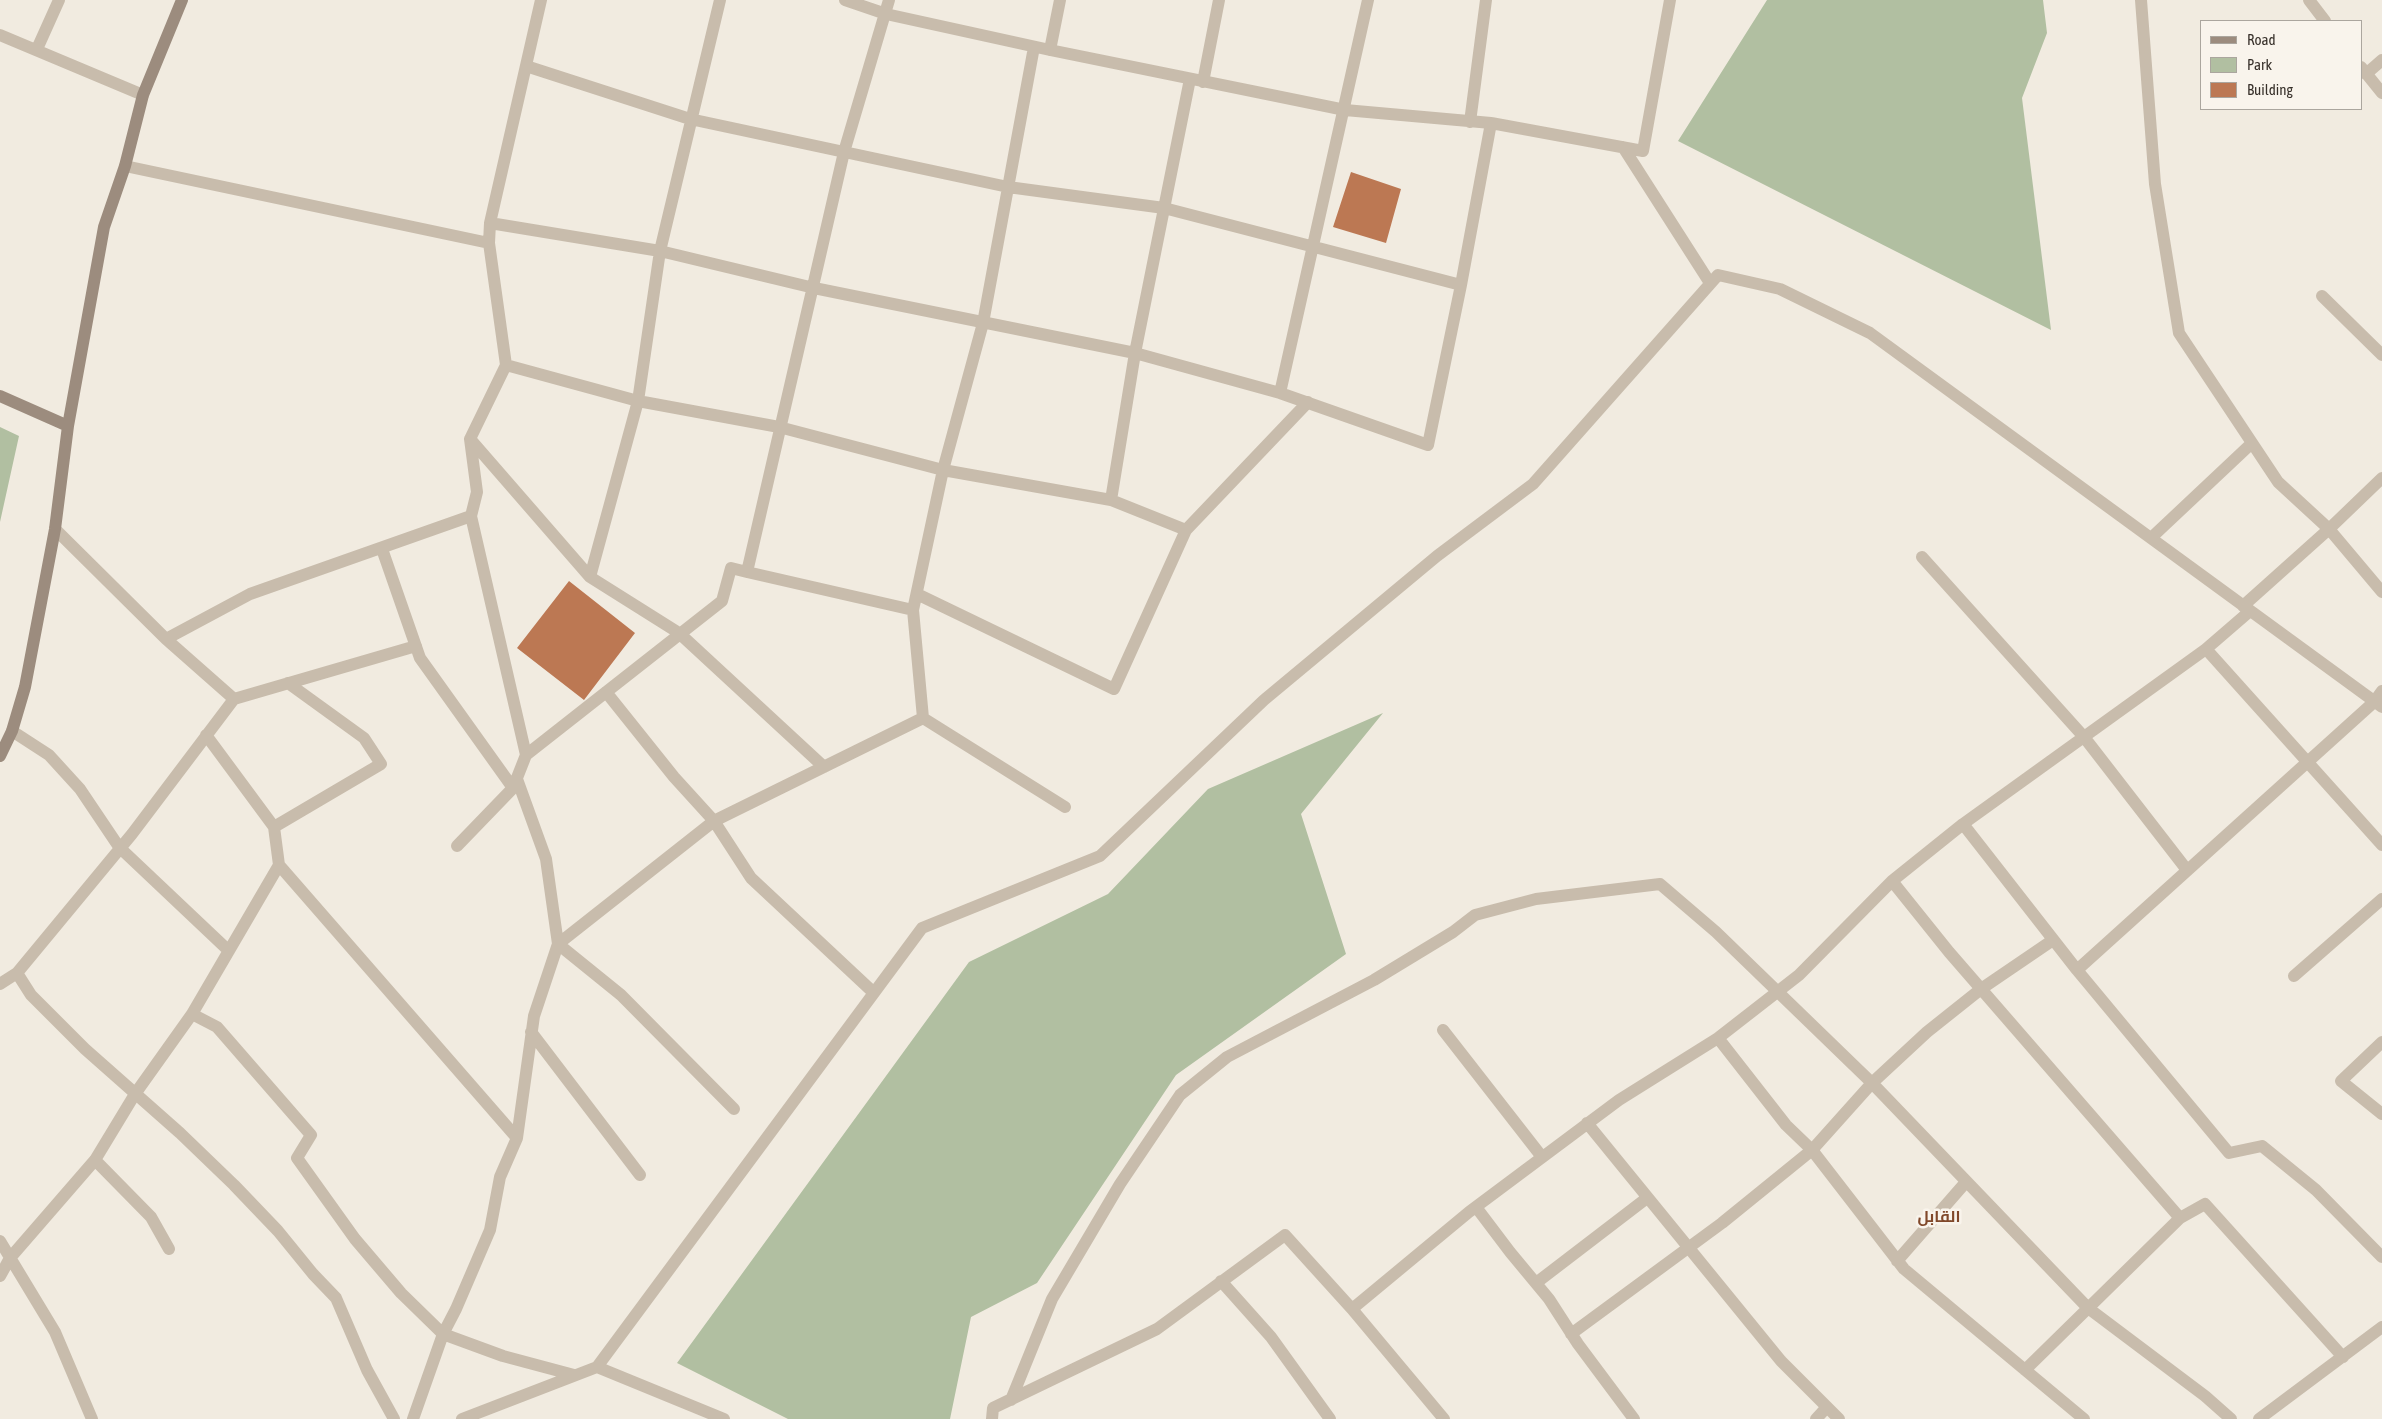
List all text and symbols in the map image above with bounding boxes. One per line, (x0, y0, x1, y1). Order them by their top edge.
legend (2200, 20, 2362, 110)
text: Road (2247, 31, 2276, 48)
text: Park (2247, 56, 2272, 73)
text: Building (2247, 81, 2293, 98)
district label: القابل (1918, 1207, 1960, 1227)

